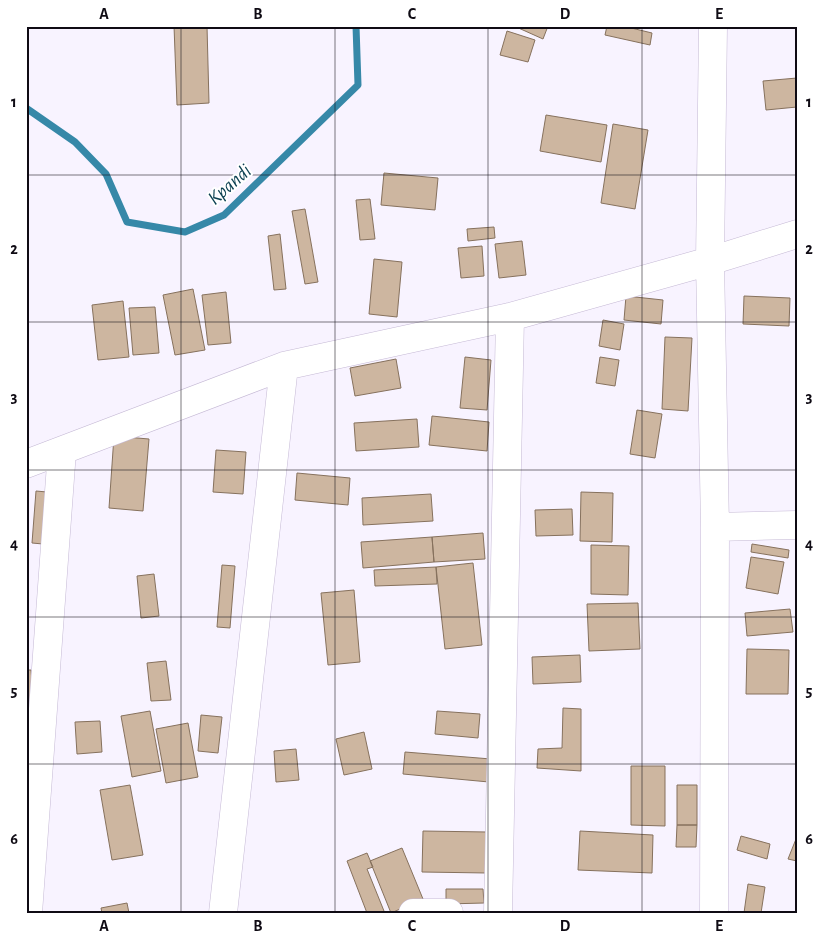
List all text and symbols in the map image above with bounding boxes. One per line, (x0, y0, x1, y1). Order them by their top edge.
text: A (99, 6, 109, 22)
text: B (253, 6, 263, 22)
text: C (408, 6, 417, 22)
text: D (560, 6, 571, 22)
text: E (715, 6, 723, 22)
text: 1 (11, 94, 17, 110)
text: 1 (806, 94, 812, 110)
water label: Kpandi (204, 161, 255, 209)
text: 2 (10, 241, 18, 257)
text: 2 (805, 241, 813, 257)
text: 3 (11, 389, 18, 405)
text: 3 (806, 389, 813, 405)
text: 4 (10, 536, 18, 552)
text: 4 (805, 536, 813, 552)
text: 5 (11, 683, 18, 699)
text: 5 (806, 683, 813, 699)
text: 6 (10, 831, 18, 847)
text: 6 (805, 831, 813, 847)
text: A (99, 918, 109, 934)
text: B (253, 918, 263, 934)
text: C (408, 918, 417, 934)
text: D (560, 918, 571, 934)
text: E (715, 918, 723, 934)

